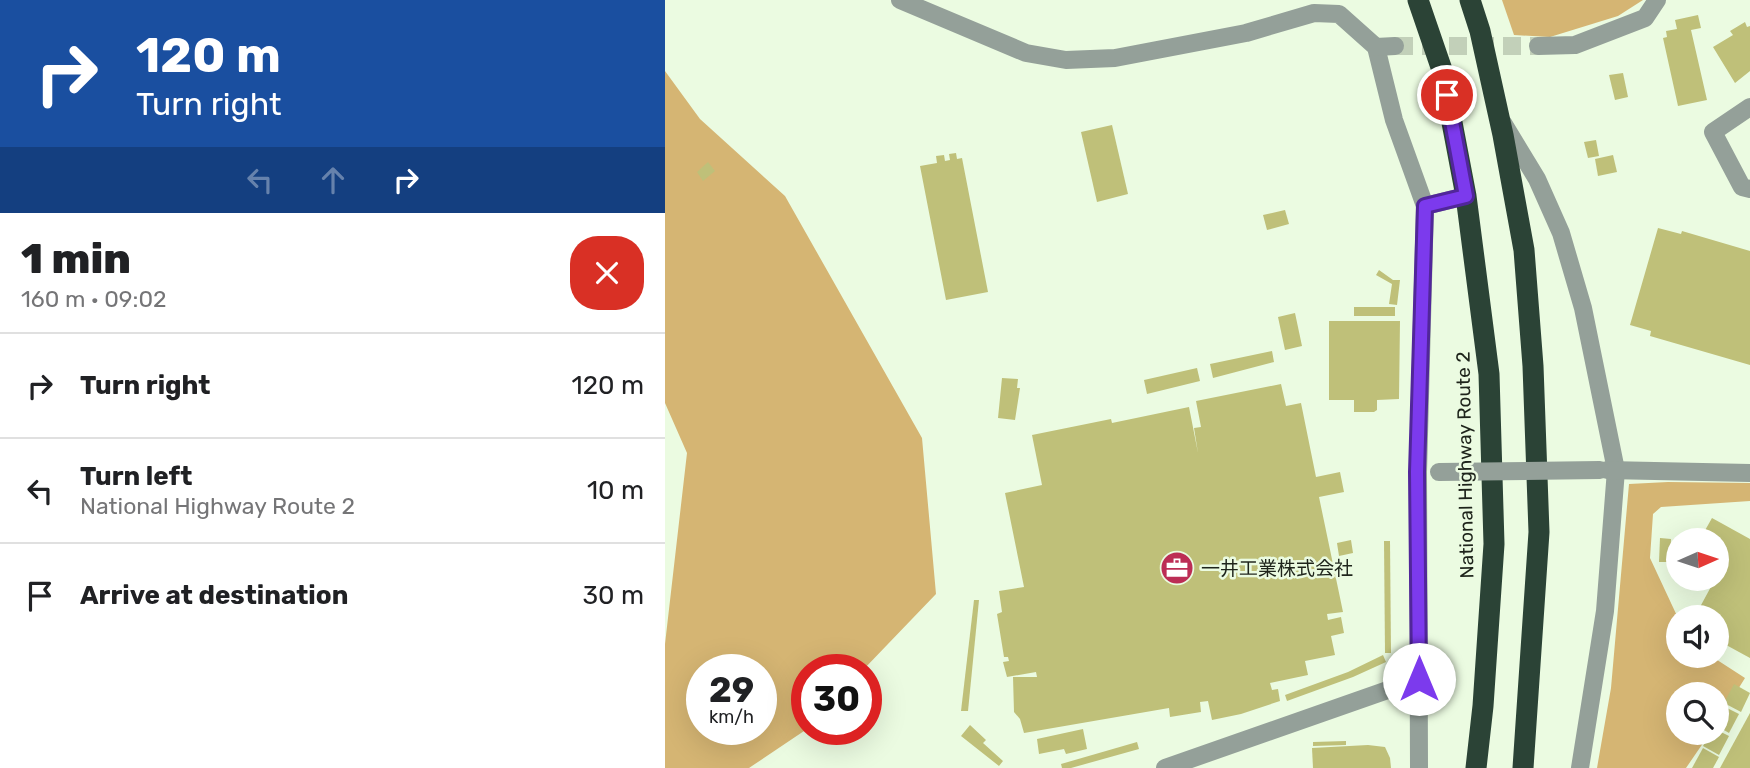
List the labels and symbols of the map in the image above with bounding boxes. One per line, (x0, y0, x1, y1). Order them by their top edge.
pin (1417, 65, 1477, 125)
street label: National Highway Route 2 (1452, 351, 1478, 579)
north arrow (1666, 528, 1729, 592)
office icon: 一井工業株式会社 (1158, 549, 1196, 587)
place label: 一井工業株式会社 (1201, 557, 1353, 580)
position arrow (1382, 642, 1456, 716)
speed limit sign: 30 (791, 654, 882, 745)

